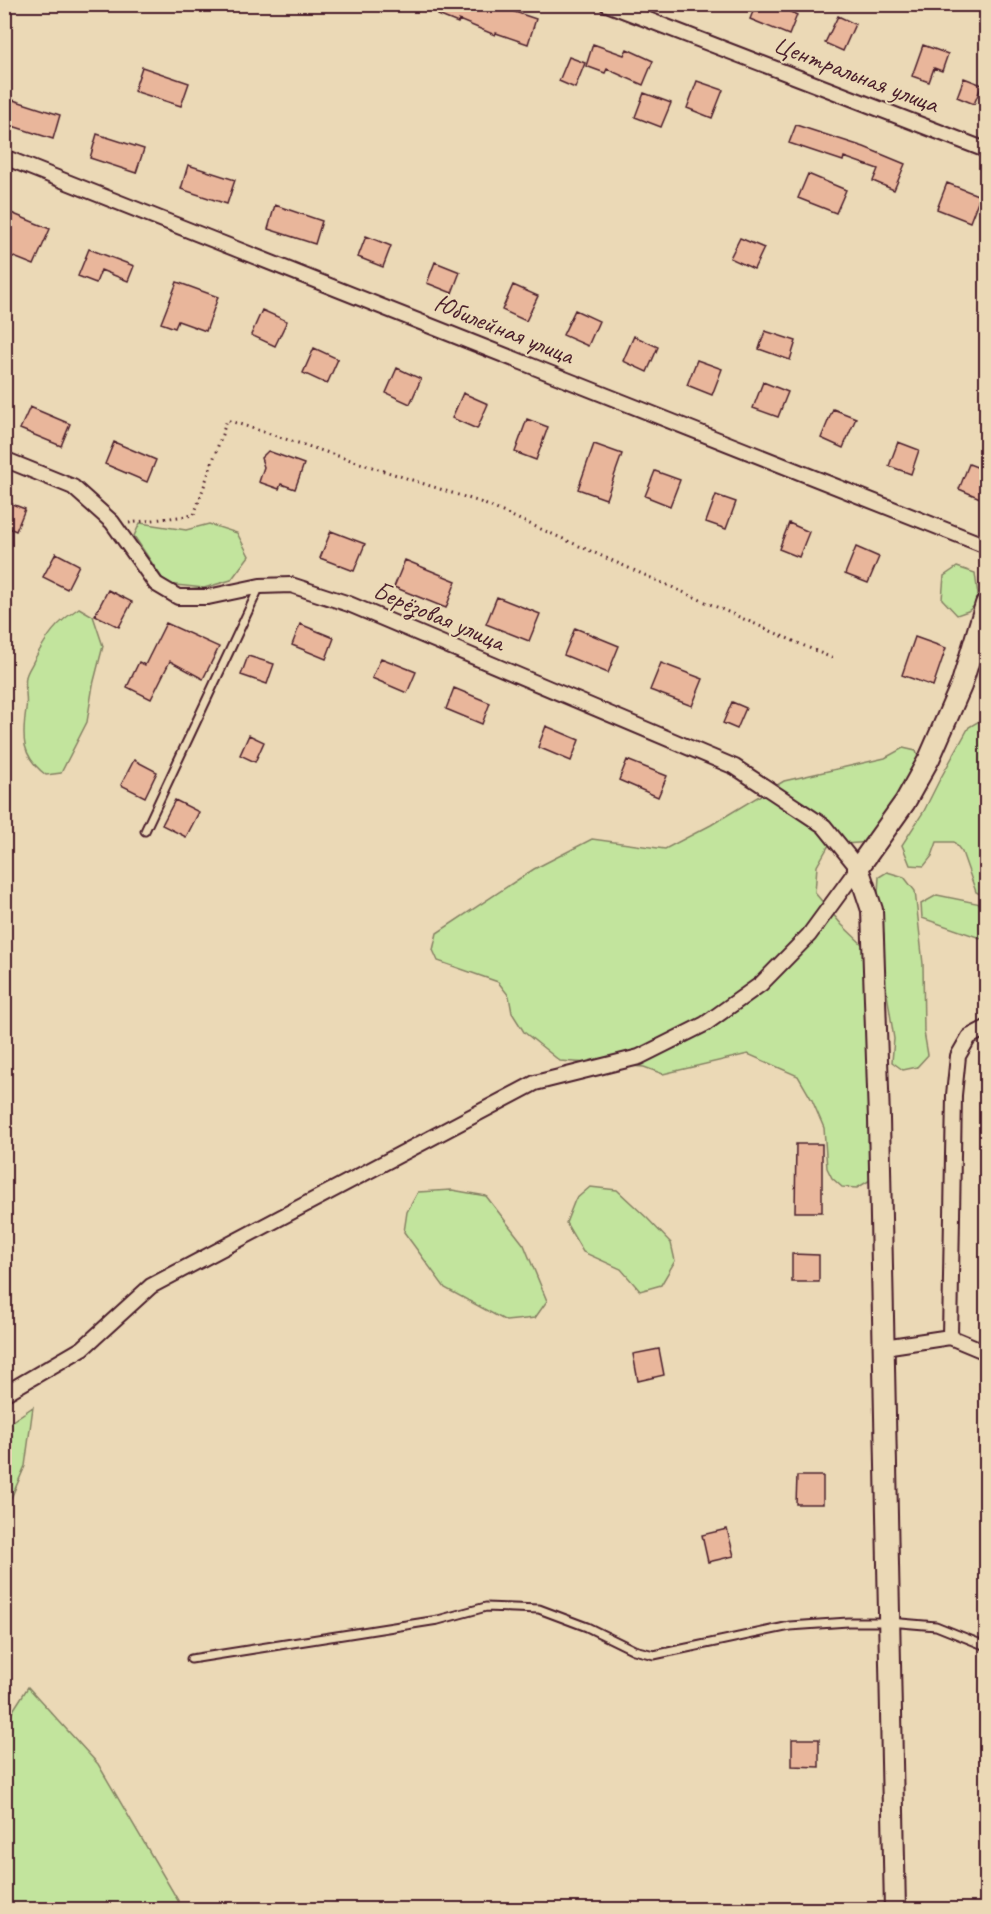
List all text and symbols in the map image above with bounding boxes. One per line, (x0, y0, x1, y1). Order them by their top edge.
street label: Центральная улица (769, 27, 945, 121)
street label: Юбилейная улица (429, 286, 580, 373)
street label: Берёзовая улица (368, 574, 512, 660)

